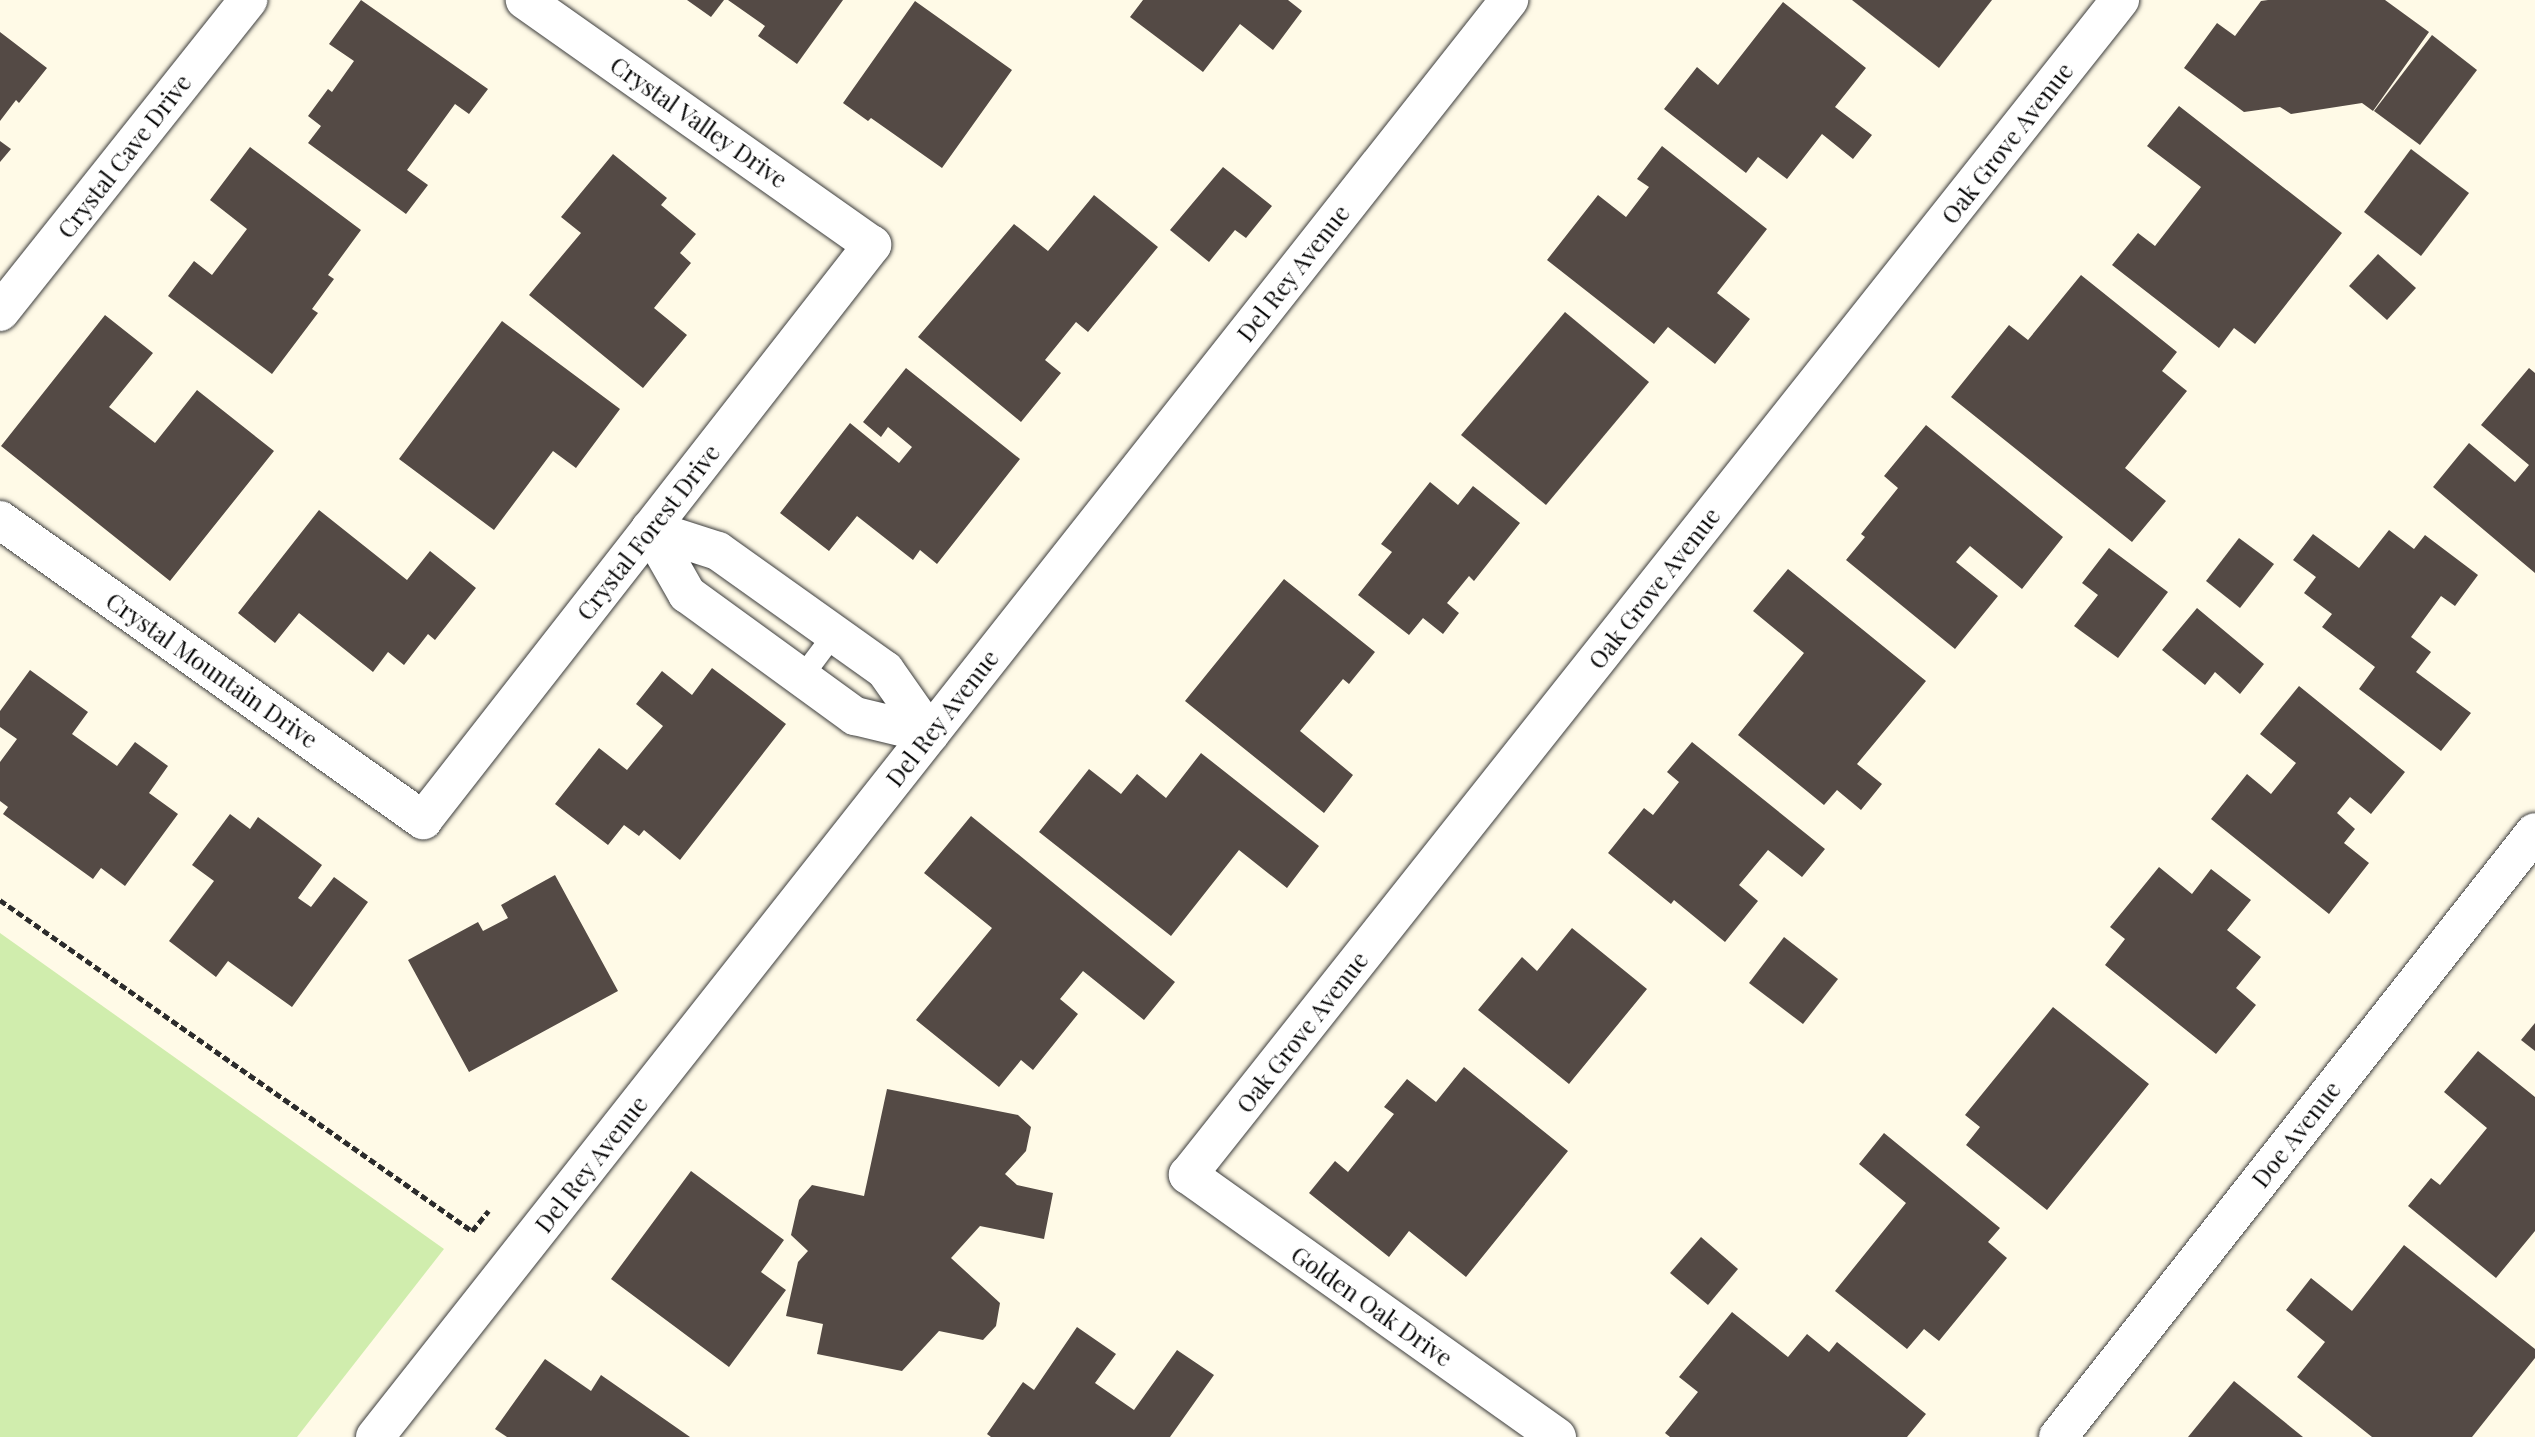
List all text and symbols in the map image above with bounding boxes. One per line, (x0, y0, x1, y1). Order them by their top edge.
street label: Crystal Valley Drive (604, 50, 794, 194)
street label: Oak Grove Avenue (1935, 56, 2079, 230)
street label: Crystal Cave Drive (51, 68, 197, 244)
street label: Del Rey Avenue (1230, 198, 1356, 348)
street label: Crystal Forest Drive (570, 438, 726, 626)
street label: Oak Grove Avenue (1582, 501, 1726, 675)
street label: Crystal Mountain Drive (101, 586, 323, 754)
street label: Del Rey Avenue (879, 643, 1005, 793)
street label: Oak Grove Avenue (1230, 945, 1374, 1119)
street label: Doe Avenue (2245, 1075, 2347, 1193)
street label: Del Rey Avenue (528, 1089, 654, 1239)
street label: Golden Oak Drive (1286, 1240, 1458, 1372)

